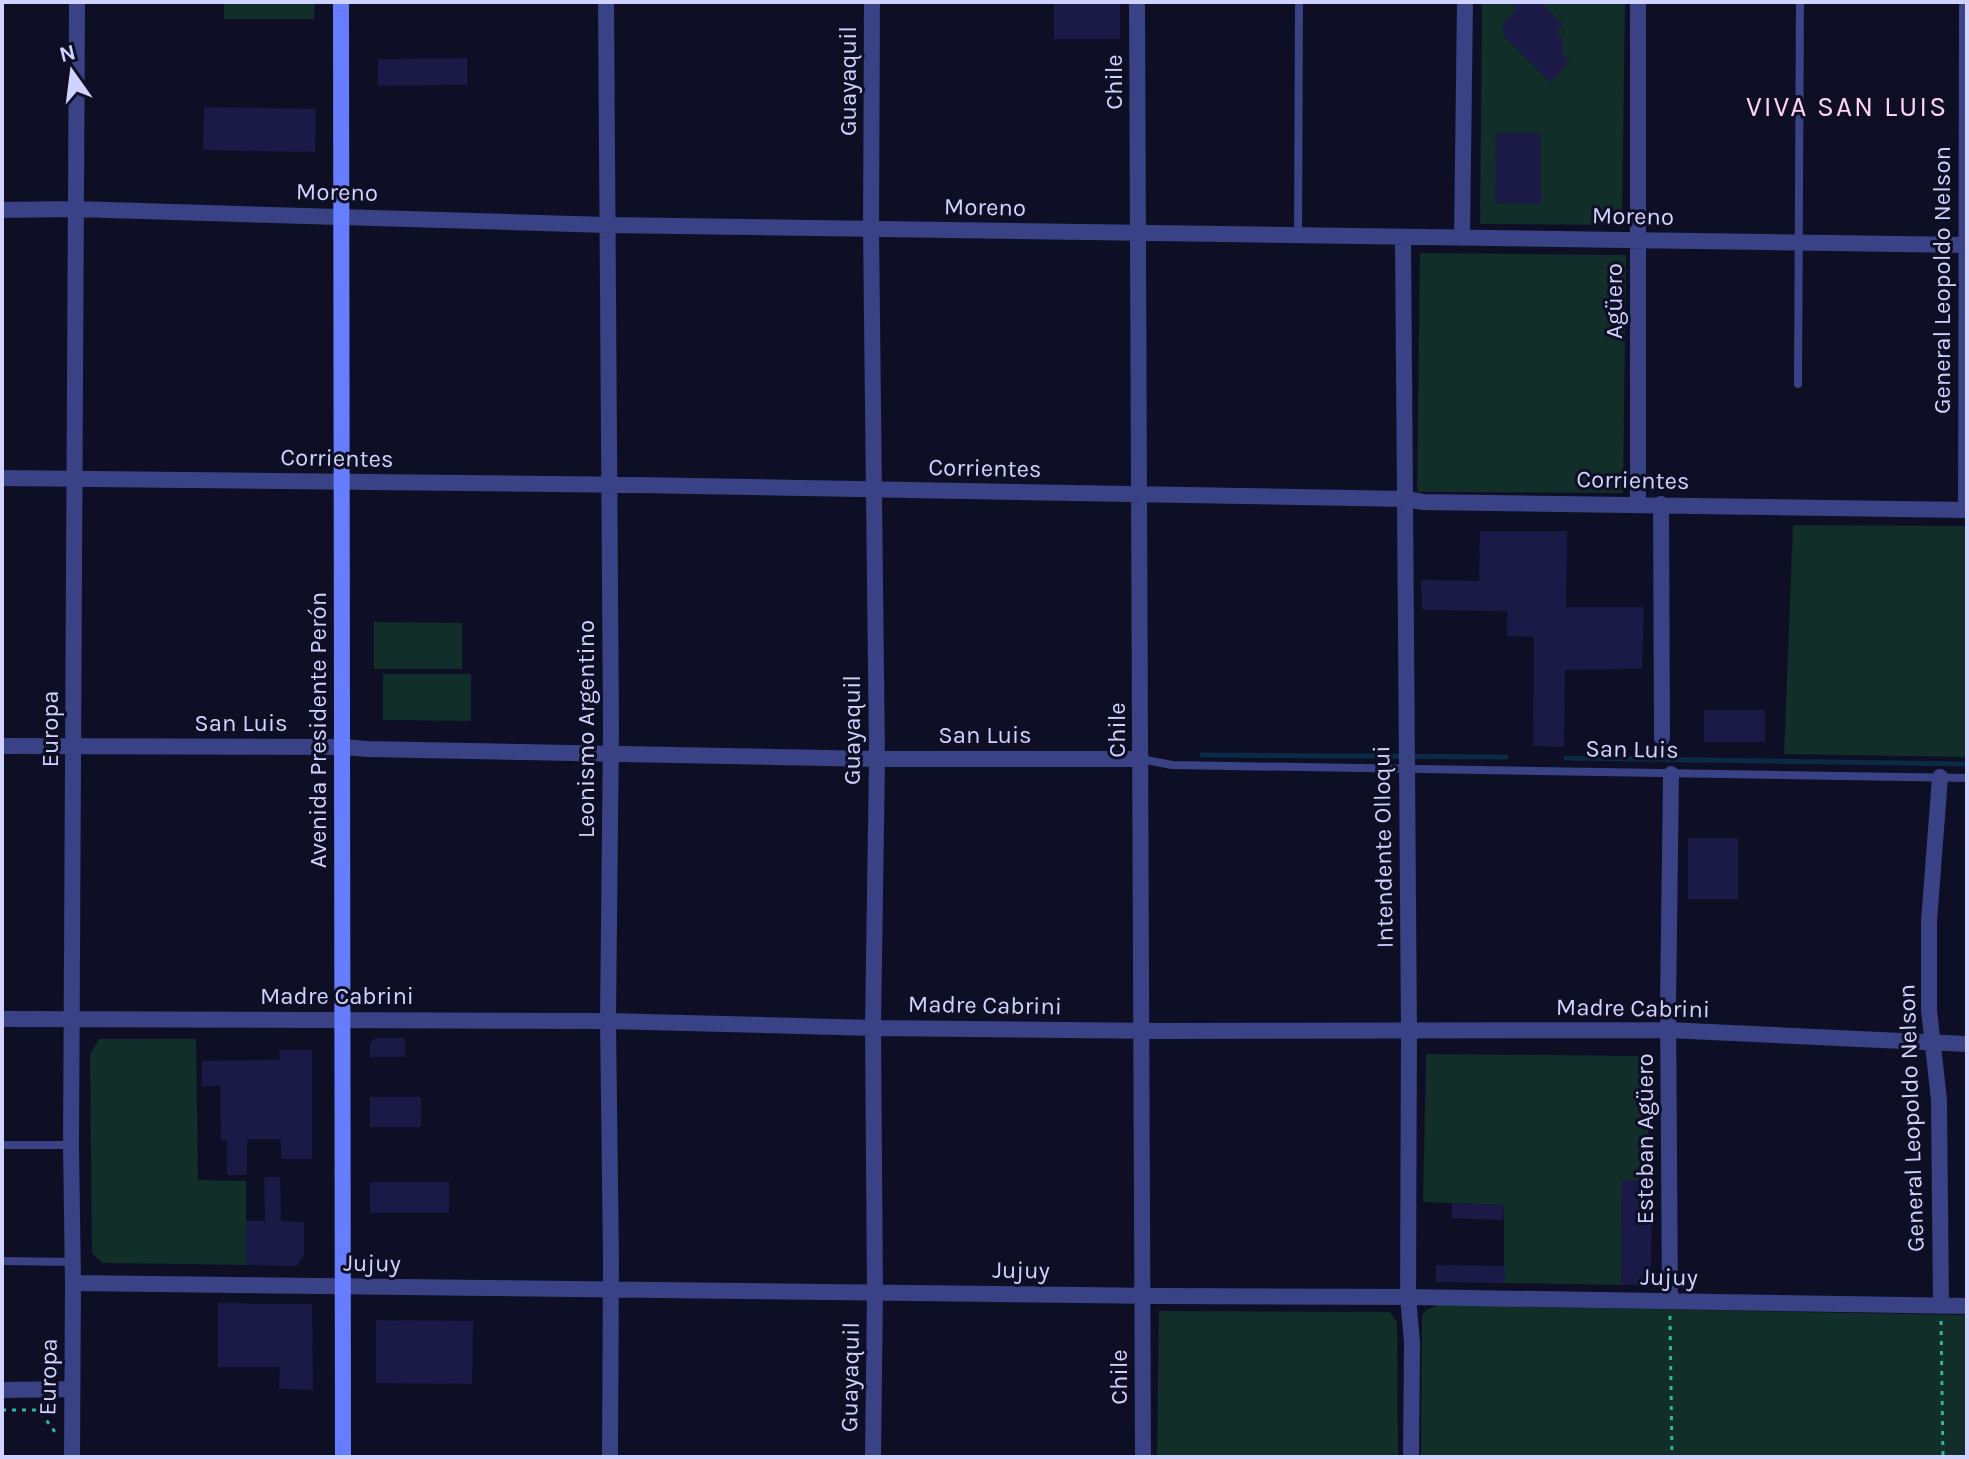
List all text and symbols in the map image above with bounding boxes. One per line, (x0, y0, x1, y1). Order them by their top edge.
street label: Guayaquil (834, 26, 862, 136)
north arrow (32, 32, 112, 112)
text: N (57, 39, 78, 68)
street label: Chile (1100, 54, 1128, 110)
district label: VIVA SAN LUIS (1746, 90, 1948, 123)
street label: General Leopoldo Nelson (1928, 146, 1956, 414)
street label: Moreno (296, 177, 378, 207)
street label: Moreno (944, 192, 1026, 222)
street label: Moreno (1592, 201, 1674, 231)
street label: Agüero (1600, 263, 1628, 339)
street label: Corrientes (280, 443, 394, 473)
street label: Corrientes (928, 453, 1042, 483)
street label: Corrientes (1576, 465, 1690, 495)
street label: Avenida Presidente Perón (304, 592, 332, 868)
street label: Leonismo Argentino (572, 620, 600, 838)
street label: Guayaquil (838, 675, 866, 785)
street label: Europa (36, 690, 64, 768)
street label: Chile (1103, 702, 1131, 758)
street label: San Luis (194, 709, 288, 737)
street label: San Luis (938, 721, 1032, 749)
street label: San Luis (1585, 734, 1679, 764)
street label: Intendente Olloqui (1367, 745, 1399, 949)
street label: Madre Cabrini (260, 982, 414, 1010)
street label: General Leopoldo Nelson (1892, 984, 1930, 1252)
street label: Madre Cabrini (908, 990, 1062, 1020)
street label: Madre Cabrini (1556, 993, 1710, 1023)
street label: Esteban Agüero (1631, 1053, 1659, 1225)
street label: Jujuy (343, 1249, 401, 1277)
street label: Jujuy (992, 1256, 1050, 1284)
street label: Jujuy (1640, 1263, 1698, 1291)
street label: Guayaquil (835, 1322, 865, 1432)
street label: Europa (33, 1338, 63, 1416)
street label: Chile (1105, 1349, 1133, 1405)

